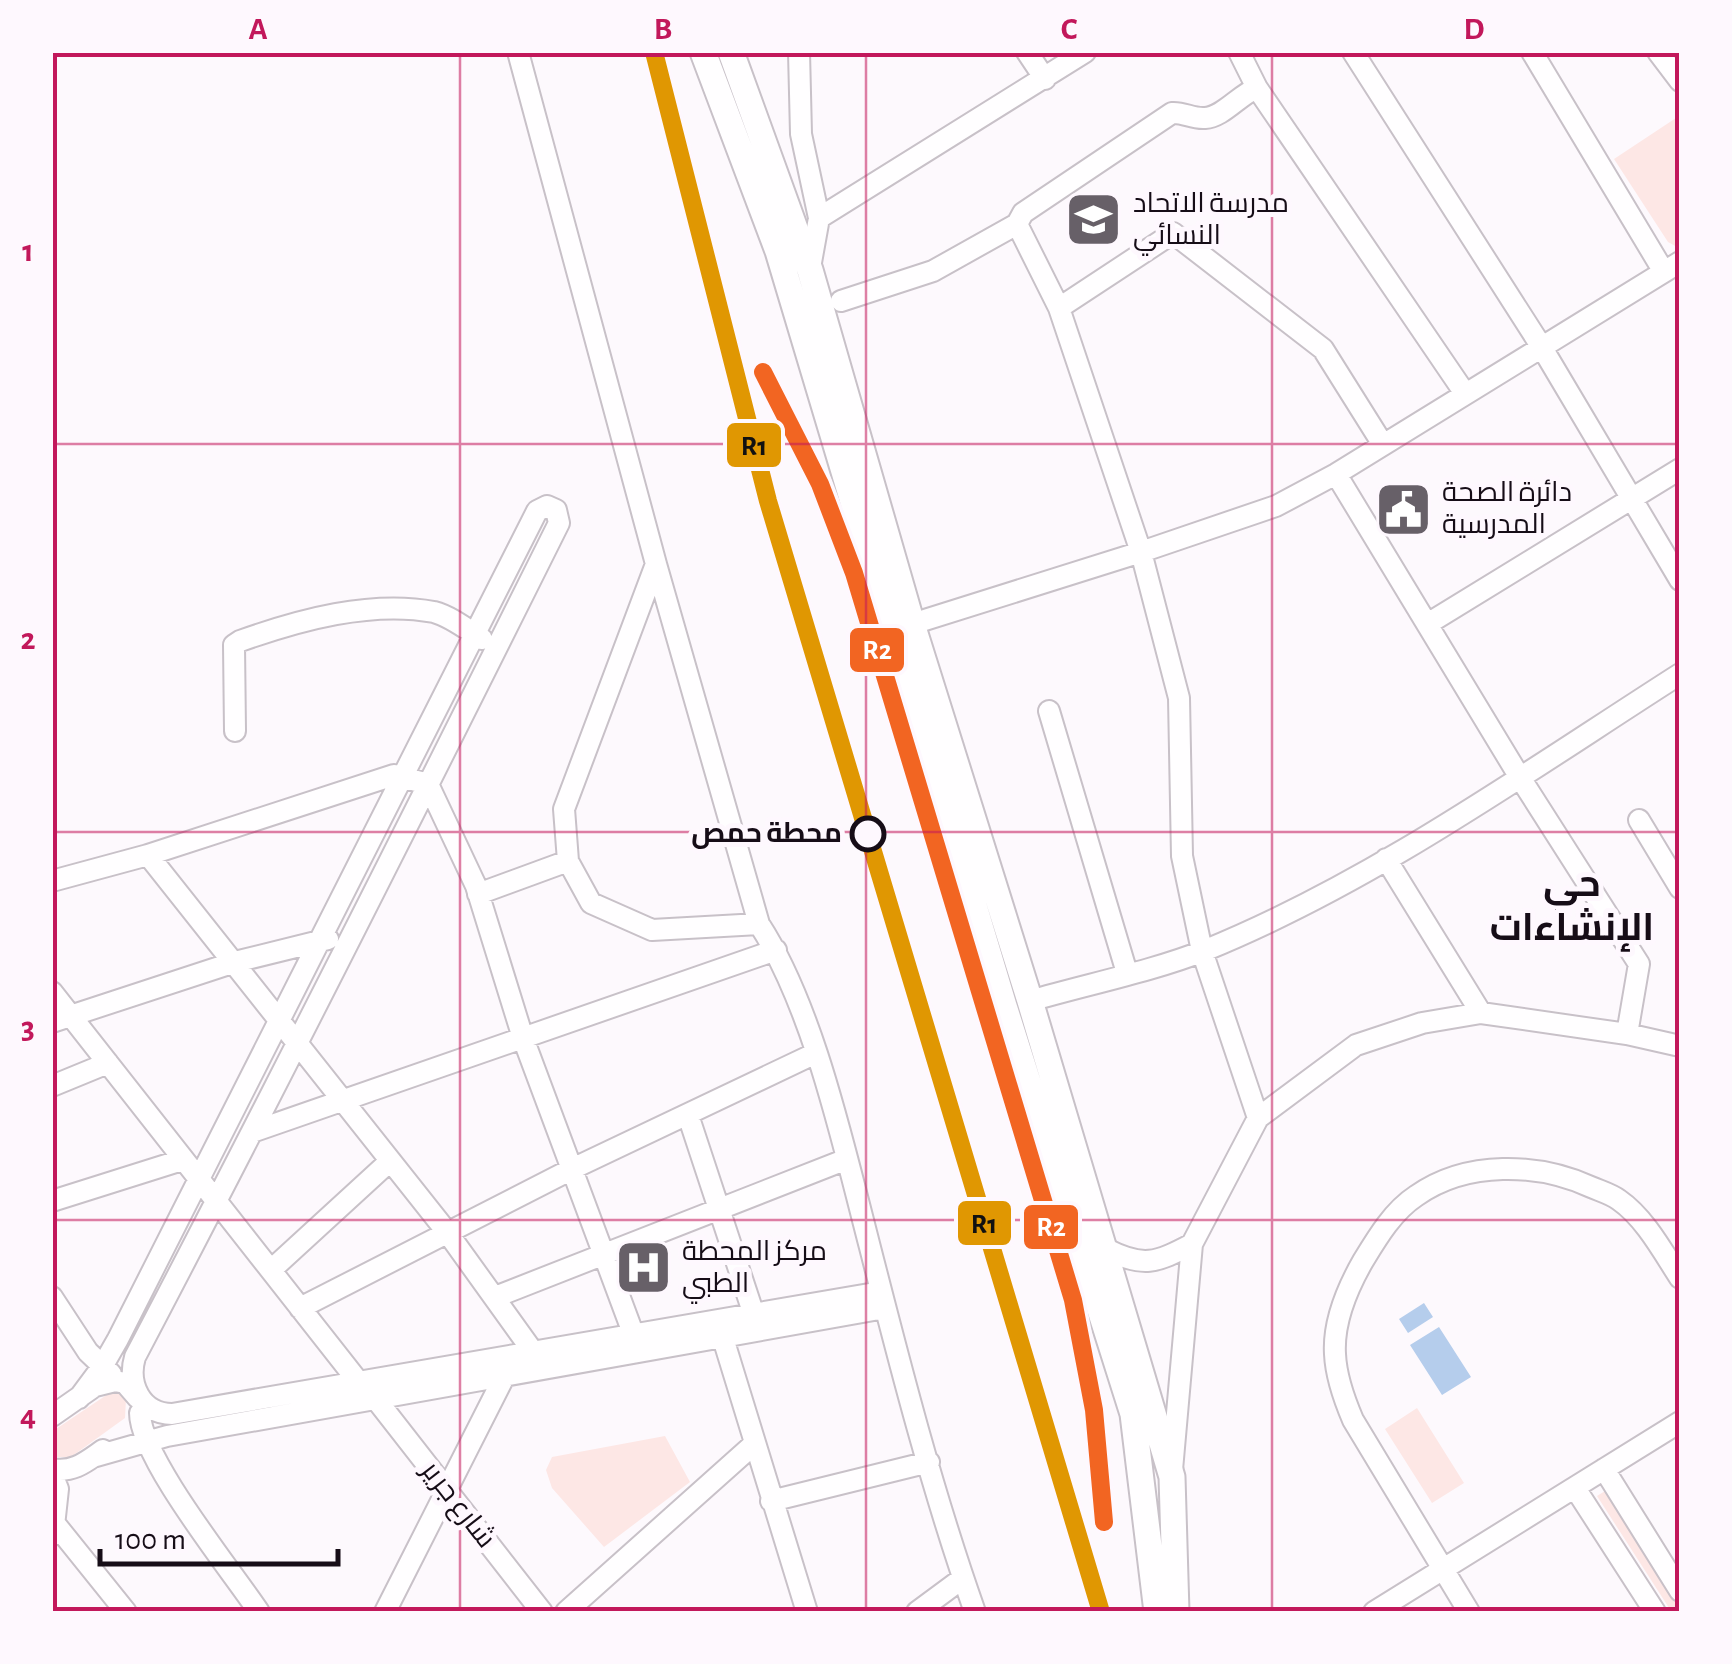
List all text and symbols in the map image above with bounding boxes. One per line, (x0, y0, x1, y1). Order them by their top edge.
text: A (248, 13, 268, 45)
text: B (654, 13, 672, 45)
text: C (1061, 13, 1078, 45)
text: D (1464, 13, 1485, 45)
school or university icon: مدرسة الاتحاد النسائي (1064, 190, 1124, 250)
place label: مدرسة الاتحاد النسائي (1133, 190, 1289, 256)
text: 1 (22, 235, 34, 267)
line badge: R1 (725, 421, 783, 469)
text: R1 (741, 433, 767, 461)
public building icon: دائرة الصحة المدرسية (1373, 479, 1433, 539)
place label: دائرة الصحة المدرسية (1442, 479, 1572, 539)
text: 2 (20, 623, 36, 655)
line badge: R2 (848, 626, 906, 674)
text: R2 (862, 637, 892, 665)
marker: محطة حمص (851, 817, 885, 851)
place label: محطة حمص (691, 820, 842, 849)
district label: حي الإنشاءات (1490, 866, 1654, 952)
text: 3 (21, 1012, 35, 1044)
line badge: R1 (956, 1199, 1013, 1247)
line badge: R2 (1022, 1203, 1080, 1251)
text: R1 (971, 1211, 997, 1239)
text: R2 (1036, 1214, 1066, 1242)
hospital icon: مركز المحطة الطبي (613, 1238, 673, 1298)
place label: مركز المحطة الطبي (682, 1238, 827, 1304)
text: 4 (20, 1400, 36, 1432)
street label: شارع جرير (412, 1454, 501, 1555)
scale bar (100, 1504, 338, 1566)
text: 100 m (115, 1525, 186, 1555)

